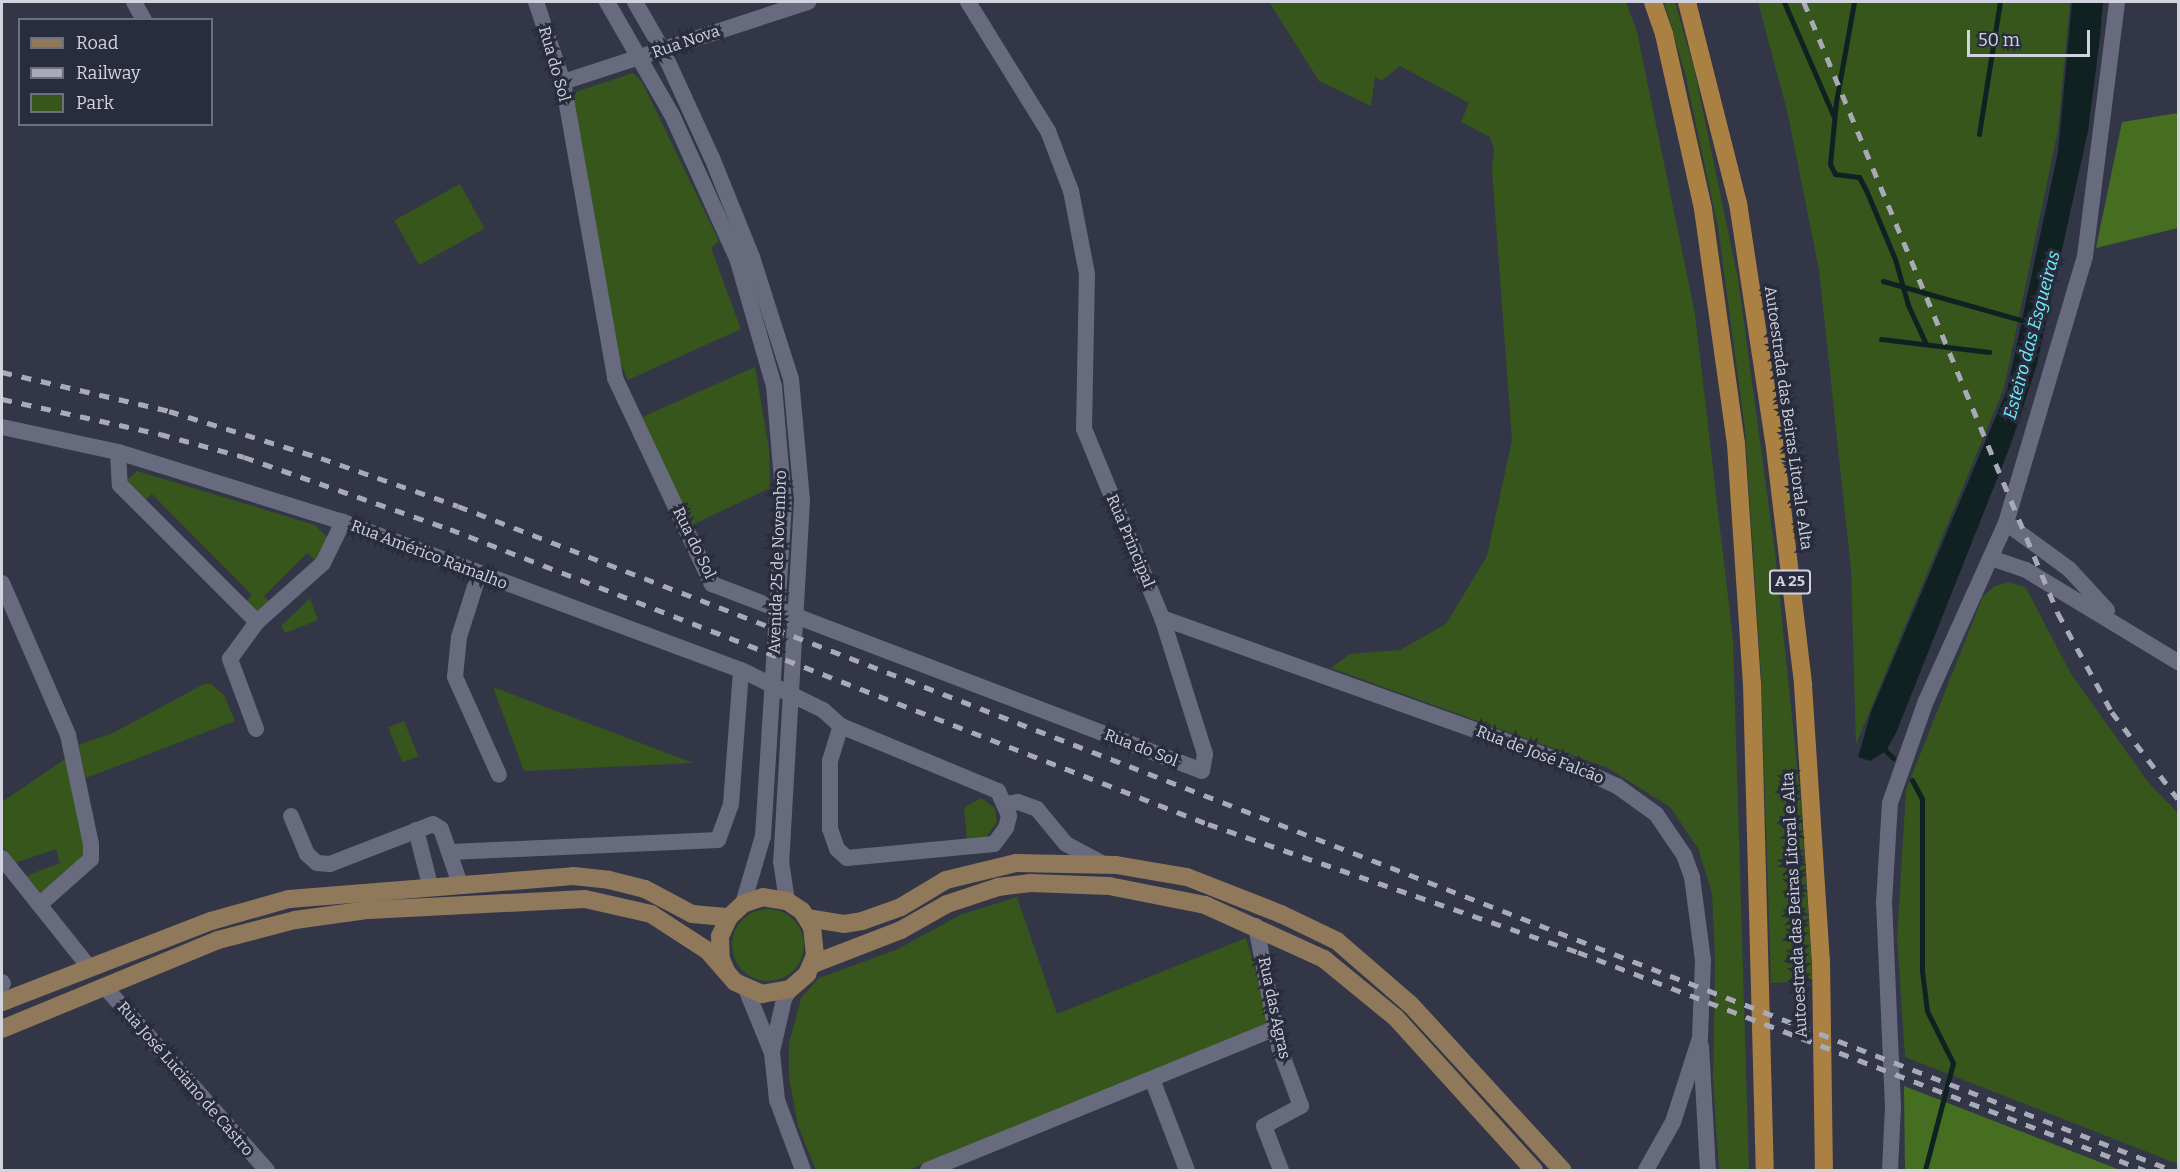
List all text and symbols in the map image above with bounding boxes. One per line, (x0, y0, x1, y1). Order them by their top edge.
legend (18, 18, 213, 126)
scale bar (1970, 18, 2093, 56)
street label: Rua Nova (650, 21, 722, 63)
street label: Rua do Sol (534, 24, 574, 104)
text: 50 m (1978, 29, 2020, 51)
text: Road (76, 32, 118, 54)
text: Railway (76, 62, 140, 84)
text: Park (76, 92, 114, 114)
water label: Esteiro das Esgueiras (1999, 248, 2065, 422)
street label: Autoestrada das Beiras Litoral e Alta (1760, 285, 1816, 551)
street label: Avenida 25 de Novembro (765, 470, 791, 654)
street label: Rua Principal (1102, 492, 1158, 590)
street label: Rua do Sol (668, 504, 720, 582)
street label: Rua Américo Ramalho (348, 516, 510, 594)
road number: A 25 (1768, 570, 1812, 594)
street label: Rua de José Falcão (1473, 722, 1607, 788)
street label: Rua do Sol (1102, 725, 1180, 771)
street label: Autoestrada das Beiras Litoral e Alta (1778, 772, 1812, 1038)
street label: Rua das Agras (1254, 955, 1294, 1061)
street label: Rua José Luciano de Castro (113, 998, 257, 1160)

